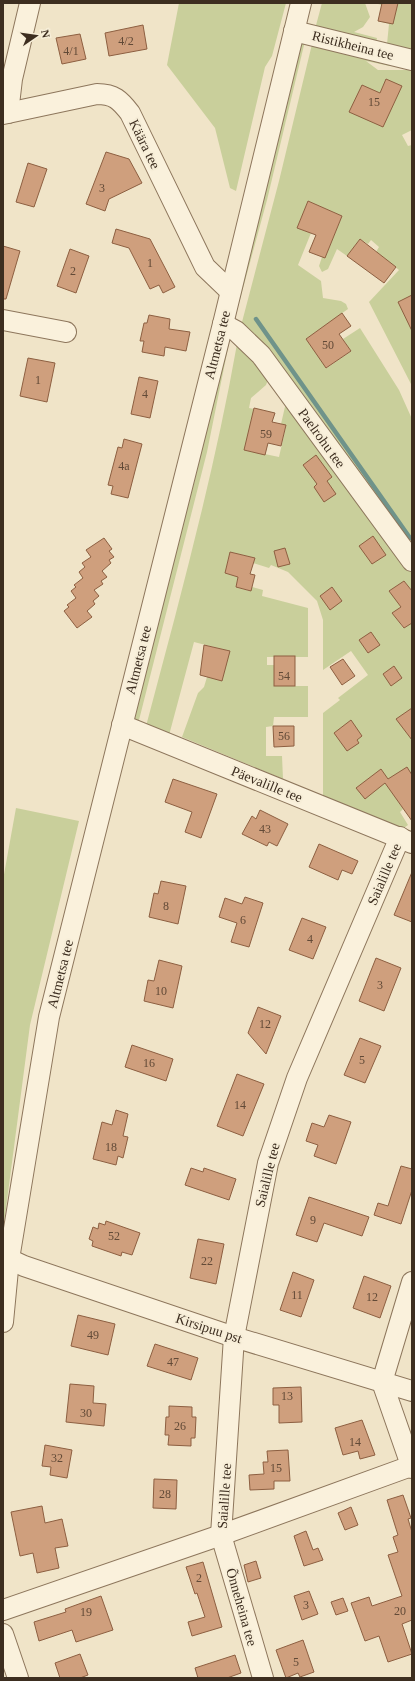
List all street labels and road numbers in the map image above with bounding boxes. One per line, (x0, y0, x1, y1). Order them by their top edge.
street label: Ristikheina tee (311, 28, 395, 63)
street label: Käära tee (126, 117, 163, 171)
street label: Altmetsa tee (202, 309, 233, 381)
street label: Paelrohu tee (295, 406, 348, 471)
street label: Altmetsa tee (123, 624, 154, 696)
street label: Päevalille tee (229, 763, 304, 805)
street label: Saialille tee (365, 841, 404, 907)
street label: Altmetsa tee (45, 938, 76, 1010)
street label: Saialille tee (252, 1141, 283, 1209)
street label: Kirsipuu pst (174, 1311, 244, 1346)
street label: Saialille tee (215, 1463, 234, 1529)
street label: Õnneheina tee (223, 1566, 261, 1648)

